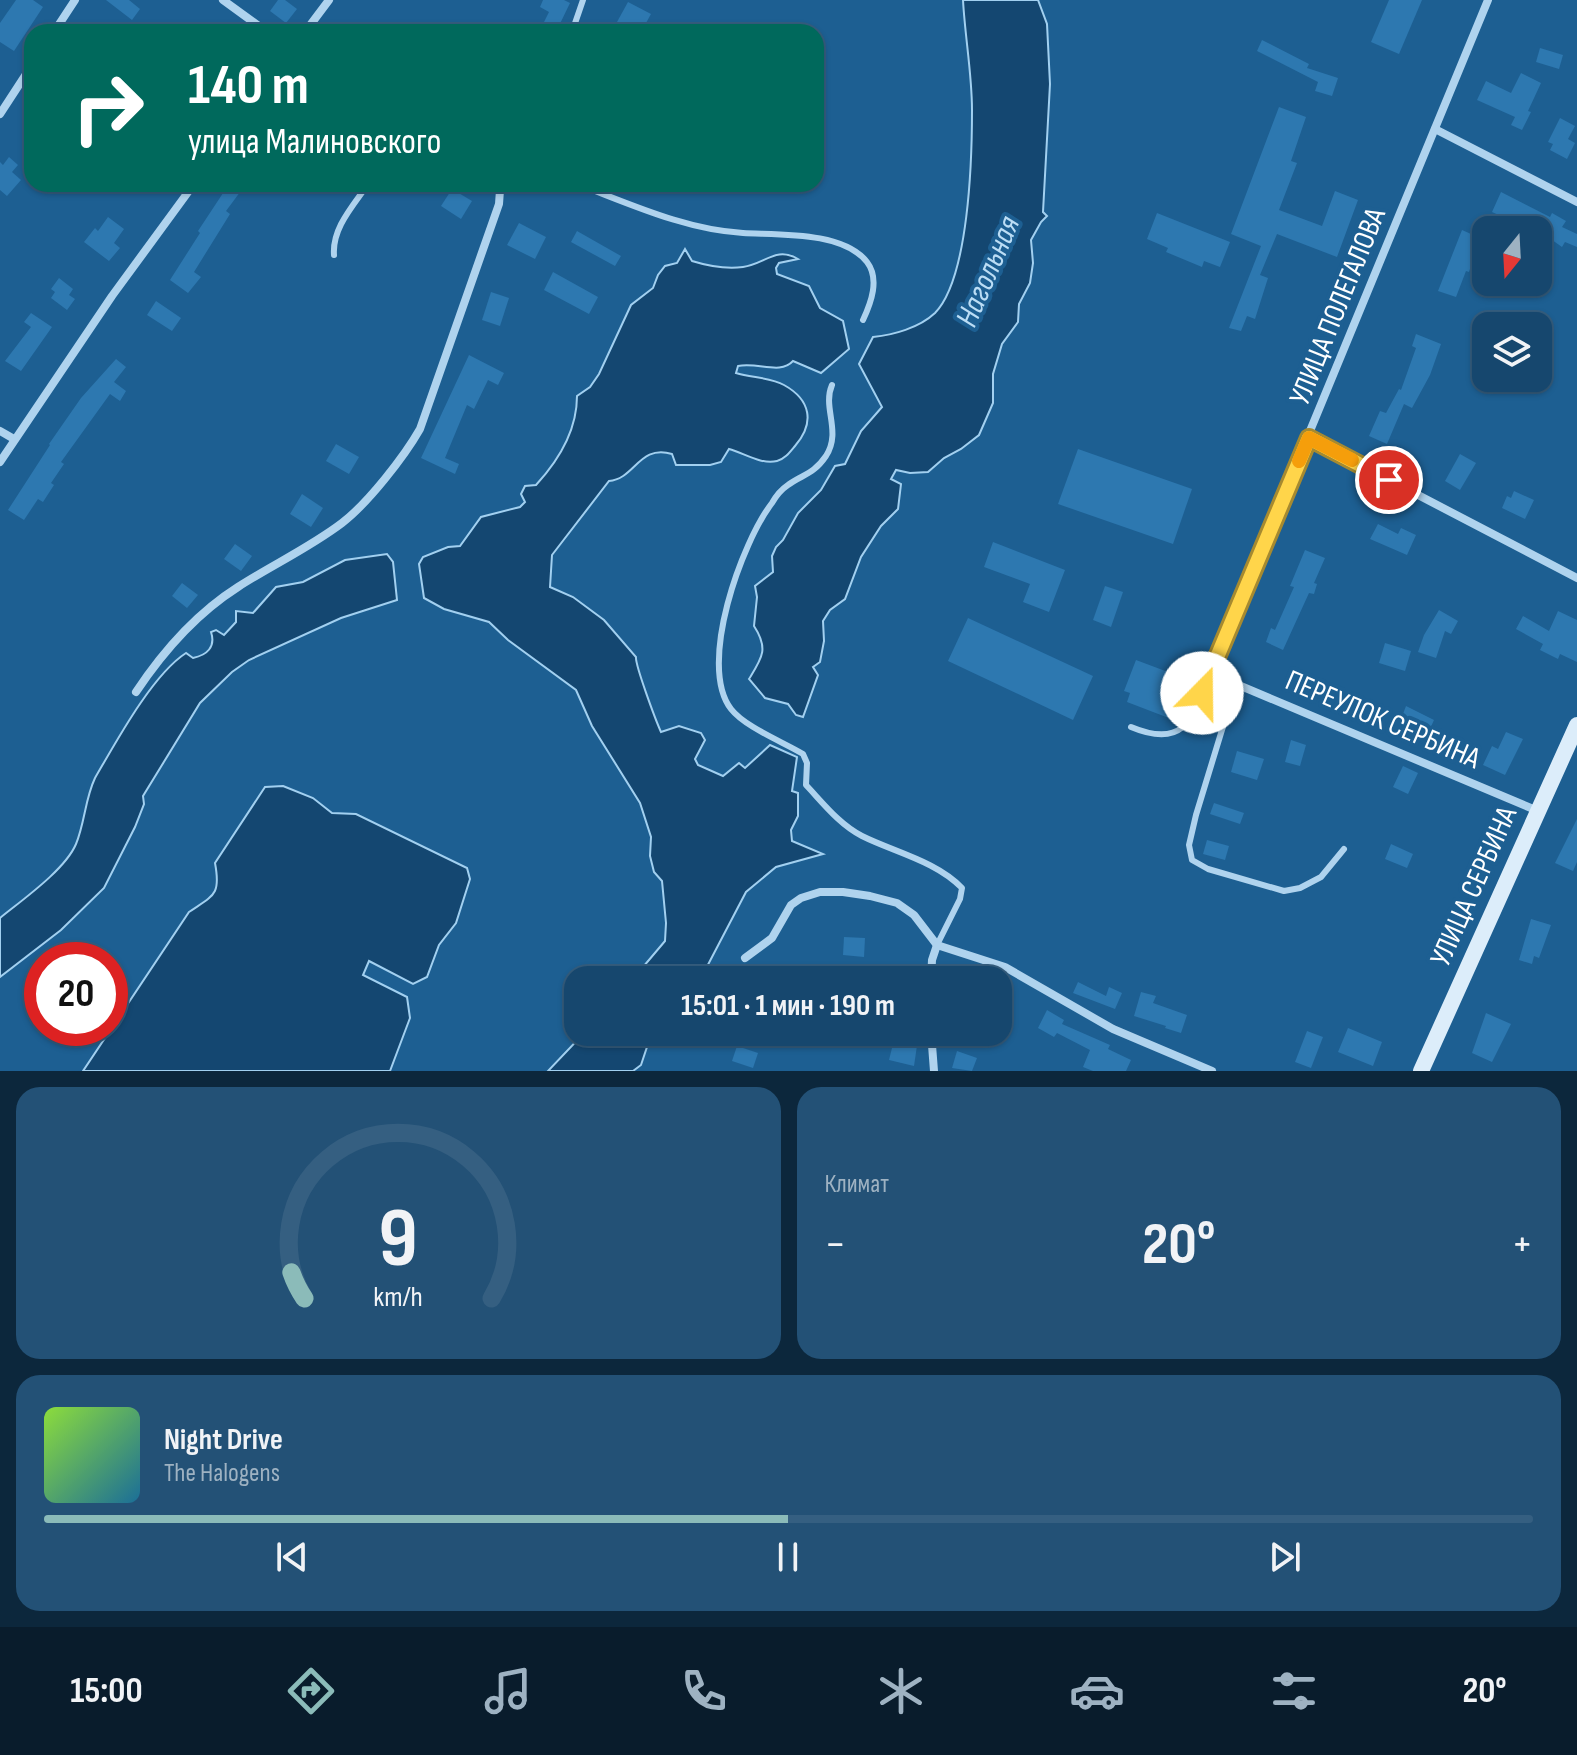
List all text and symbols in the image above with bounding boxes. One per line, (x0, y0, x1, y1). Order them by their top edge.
text: 140 m (188, 53, 309, 120)
icon: right (56, 56, 160, 160)
text: улица Малиновского (188, 121, 442, 164)
street label: УЛИЦА ПОЛЕГАЛОВА (1282, 202, 1394, 410)
water label: Нагольная (948, 210, 1029, 333)
north arrow (1472, 216, 1552, 296)
map controls (1472, 216, 1552, 392)
button: layers (1472, 312, 1552, 392)
pin (1355, 446, 1423, 514)
icon: arrive (1367, 458, 1411, 502)
position arrow (1160, 651, 1244, 735)
street label: ПЕРЕУЛОК СЕРБИНА (1280, 663, 1485, 777)
street label: УЛИЦА СЕРБИНА (1423, 801, 1525, 972)
speed limit sign: 20 (24, 942, 128, 1046)
text: 15:01 · 1 мин · 190 m (681, 988, 895, 1024)
text: Климат (825, 1169, 889, 1200)
text: 9 (379, 1190, 418, 1290)
text: 20° (1142, 1209, 1216, 1281)
text: − (825, 1218, 846, 1271)
text: + (1511, 1218, 1533, 1271)
text: km/h (374, 1280, 423, 1315)
text: Night Drive (164, 1422, 283, 1458)
text: The Halogens (164, 1458, 280, 1489)
icon: previous (270, 1535, 314, 1579)
icon: pause (766, 1535, 810, 1579)
icon: next (1263, 1535, 1307, 1579)
icon: directions (283, 1663, 339, 1719)
icon: music (480, 1663, 536, 1719)
icon: phone (676, 1663, 732, 1719)
icon: climate (873, 1663, 929, 1719)
icon: car (1069, 1663, 1125, 1719)
icon: filters (1266, 1663, 1322, 1719)
text: 15:00 (70, 1670, 143, 1713)
text: 20° (1462, 1670, 1507, 1713)

